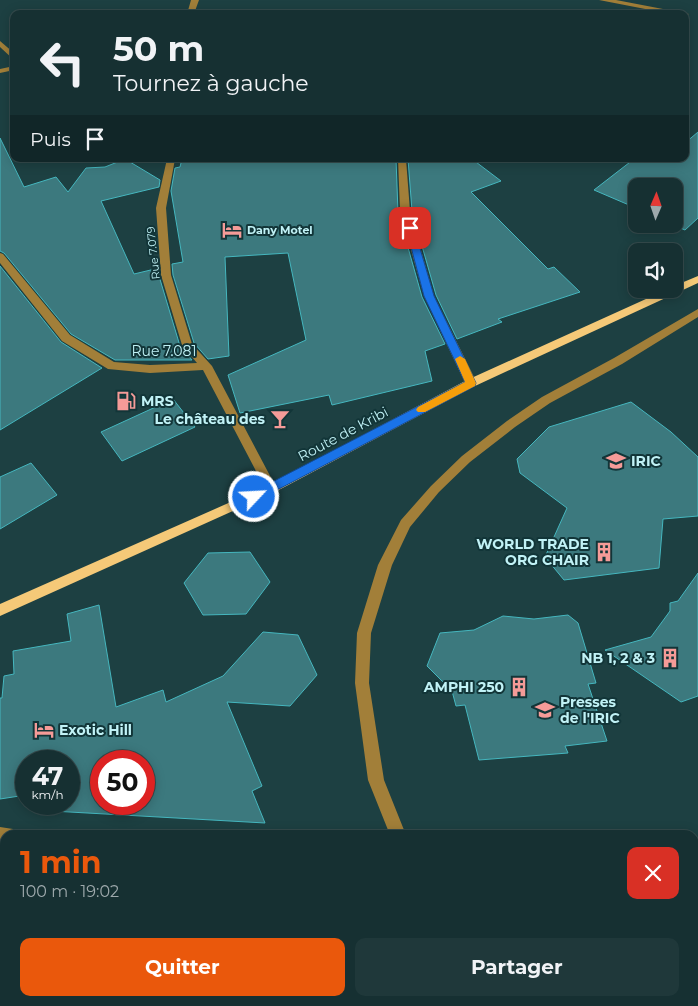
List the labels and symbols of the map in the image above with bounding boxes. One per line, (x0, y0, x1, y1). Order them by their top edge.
north arrow (628, 178, 682, 232)
pin (389, 207, 431, 249)
hotel icon: Dany Motel (221, 219, 243, 241)
place label: Dany Motel (247, 223, 313, 237)
street label: Rue 7.079 (143, 225, 163, 280)
street label: Rue 7.081 (131, 342, 197, 360)
fuel station icon: MRS (115, 390, 137, 412)
place label: MRS (141, 392, 174, 410)
street label: Route de Kribi (295, 403, 391, 465)
bar icon: Le château des (269, 408, 291, 430)
place label: Le château des (155, 410, 266, 428)
school or university icon: IRIC (605, 450, 627, 472)
place label: IRIC (631, 452, 661, 470)
position arrow (227, 470, 279, 522)
place label: WORLD TRADE ORG CHAIR (476, 535, 589, 569)
building icon: WORLD TRADE ORG CHAIR (593, 541, 615, 563)
building icon: NB 1, 2 & 3 (659, 647, 681, 669)
place label: NB 1, 2 & 3 (581, 649, 655, 667)
building icon: AMPHI 250 (508, 676, 530, 698)
place label: AMPHI 250 (423, 678, 504, 696)
place label: Presses de l'IRIC (560, 693, 620, 727)
school or university icon: Presses de l'IRIC (534, 699, 556, 721)
hotel icon: Exotic Hill (33, 719, 55, 741)
place label: Exotic Hill (59, 721, 132, 739)
speed limit sign: 50 (90, 750, 155, 815)

